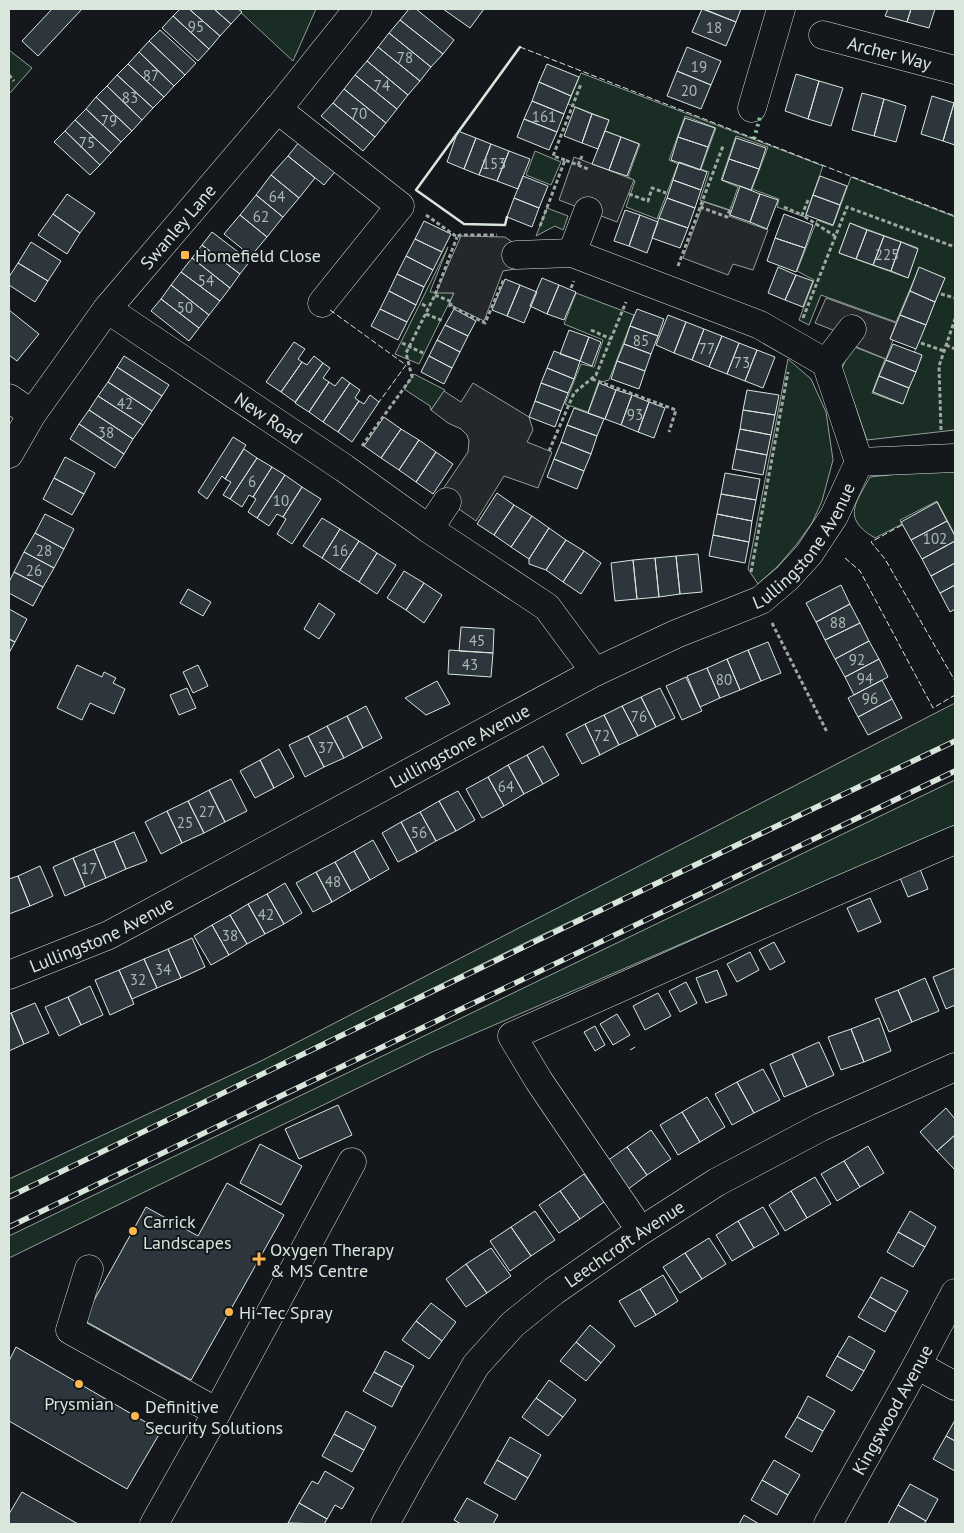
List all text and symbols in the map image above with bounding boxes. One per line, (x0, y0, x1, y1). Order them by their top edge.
house number: 95 (188, 17, 204, 36)
house number: 18 (706, 18, 722, 37)
street label: Archer Way (845, 31, 935, 75)
house number: 78 (397, 48, 413, 67)
house number: 19 (691, 57, 707, 76)
house number: 87 (143, 66, 159, 85)
house number: 74 (374, 76, 390, 95)
house number: 20 (681, 81, 697, 100)
house number: 83 (122, 88, 138, 107)
house number: 70 (351, 104, 367, 123)
house number: 161 (532, 107, 556, 126)
house number: 79 (101, 111, 117, 130)
house number: 75 (79, 133, 95, 152)
house number: 153 (482, 154, 506, 173)
street label: Swanley Lane (135, 179, 220, 274)
house number: 64 (269, 187, 285, 206)
house number: 62 (253, 207, 269, 226)
place label: Homefield Close (195, 244, 321, 267)
house number: 225 (875, 245, 899, 264)
marker: Homefield Close (179, 249, 191, 261)
house number: 54 (198, 271, 214, 290)
house number: 50 (177, 298, 193, 317)
house number: 85 (633, 331, 649, 350)
house number: 77 (699, 339, 715, 358)
house number: 73 (734, 353, 750, 372)
street label: New Road (231, 387, 307, 449)
house number: 42 (117, 394, 133, 413)
house number: 93 (627, 405, 643, 424)
house number: 38 (98, 423, 114, 442)
house number: 6 (248, 472, 256, 491)
street label: Lullingstone Avenue (749, 479, 859, 614)
house number: 10 (273, 491, 289, 510)
house number: 102 (923, 529, 947, 548)
house number: 28 (36, 541, 52, 560)
house number: 16 (332, 541, 348, 560)
house number: 26 (26, 561, 42, 580)
house number: 88 (830, 613, 846, 632)
house number: 45 (469, 631, 485, 650)
house number: 92 (849, 650, 865, 669)
house number: 43 (462, 655, 478, 674)
house number: 94 (857, 669, 873, 688)
house number: 80 (716, 670, 732, 689)
house number: 96 (862, 689, 878, 708)
street label: Lullingstone Avenue (385, 698, 533, 793)
house number: 76 (631, 707, 647, 726)
house number: 72 (594, 726, 610, 745)
house number: 37 (318, 738, 334, 757)
house number: 64 (498, 777, 514, 796)
house number: 27 (199, 802, 215, 821)
house number: 25 (177, 813, 193, 832)
house number: 56 (411, 823, 427, 842)
house number: 17 (81, 859, 97, 878)
house number: 48 (325, 872, 341, 891)
street label: Lullingstone Avenue (26, 891, 177, 977)
house number: 42 (258, 905, 274, 924)
house number: 38 (222, 926, 238, 945)
house number: 34 (155, 960, 171, 979)
house number: 32 (130, 970, 146, 989)
street label: Leechcroft Avenue (560, 1195, 689, 1292)
place label: Carrick Landscapes (143, 1210, 232, 1254)
marker: Carrick Landscapes (127, 1225, 139, 1237)
place label: Oxygen Therapy & MS Centre (270, 1238, 395, 1282)
marker: Oxygen Therapy & MS Centre (252, 1252, 266, 1266)
place label: Hi-Tec Spray (239, 1301, 333, 1324)
marker: Hi-Tec Spray (223, 1306, 235, 1318)
street label: Kingswood Avenue (846, 1341, 937, 1479)
marker: Prysmian (73, 1378, 85, 1390)
place label: Prysmian (44, 1392, 114, 1415)
place label: Definitive Security Solutions (145, 1395, 283, 1439)
marker: Definitive Security Solutions (129, 1410, 141, 1422)

